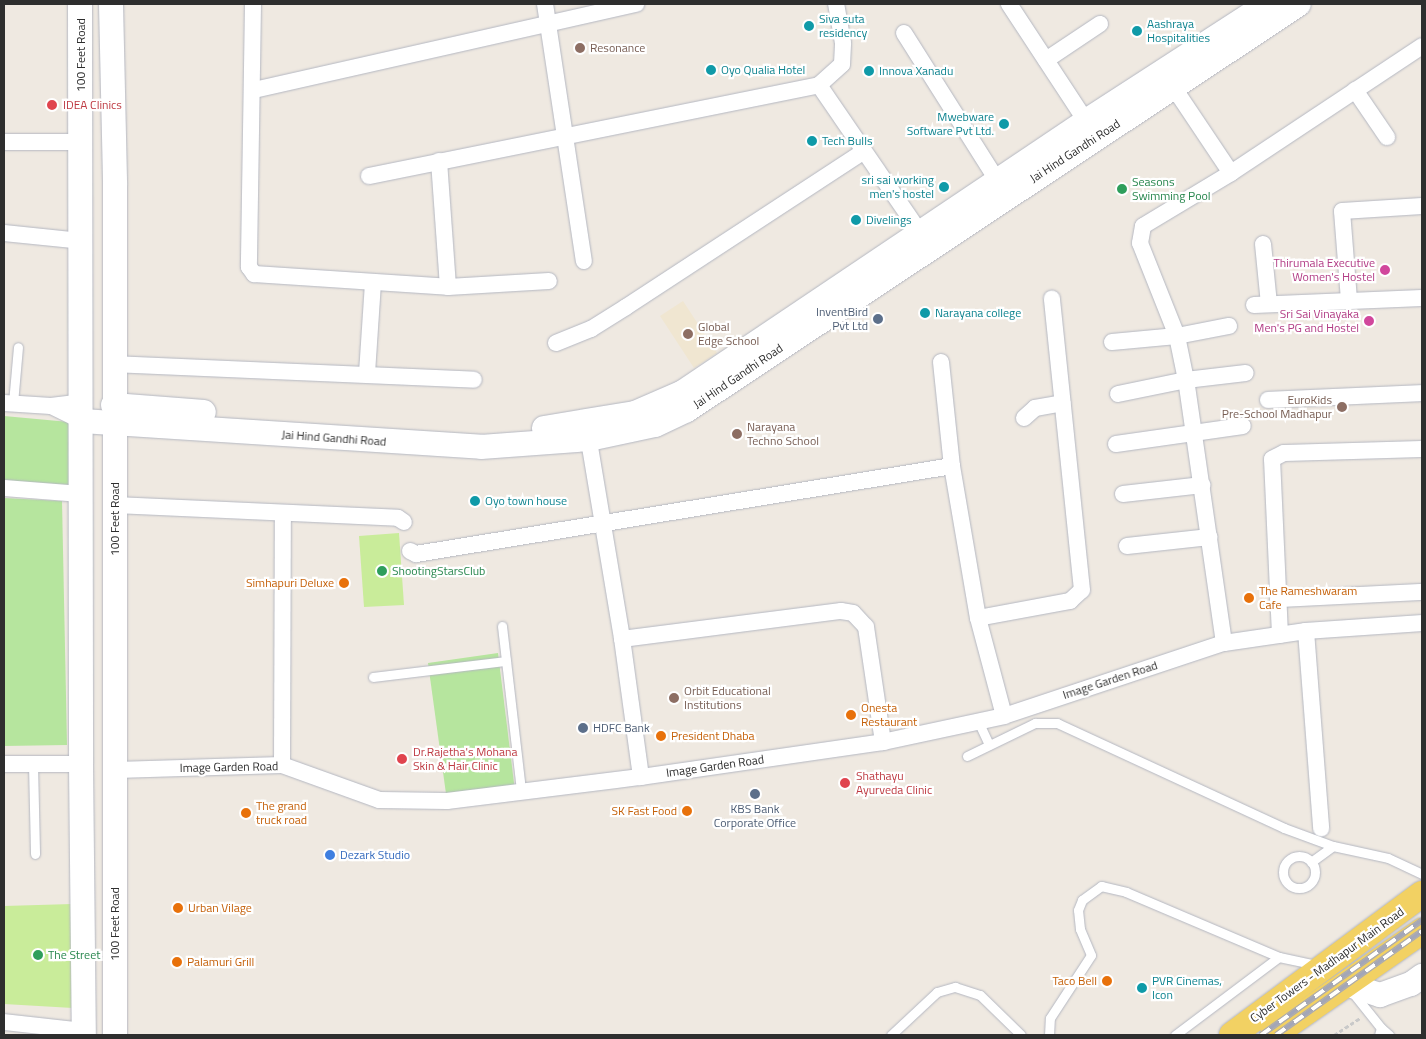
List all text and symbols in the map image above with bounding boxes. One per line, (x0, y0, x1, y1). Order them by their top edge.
place label: Siva suta residency (819, 12, 867, 40)
place label: Aashraya Hospitalities (1147, 17, 1210, 45)
street label: 100 Feet Road (74, 18, 88, 92)
marker: Siva suta residency (803, 20, 815, 32)
marker: Aashraya Hospitalities (1131, 25, 1143, 37)
place label: Resonance (590, 41, 645, 55)
marker: Resonance (574, 42, 586, 54)
place label: Oyo Qualia Hotel (721, 63, 805, 77)
marker: Oyo Qualia Hotel (705, 64, 717, 76)
place label: Innova Xanadu (879, 64, 953, 78)
marker: Innova Xanadu (863, 65, 875, 77)
marker: IDEA Clinics (45, 98, 59, 112)
place label: IDEA Clinics (63, 98, 122, 112)
place label: Mwebware Software Pvt Ltd. (907, 110, 994, 138)
street label: Jai Hind Gandhi Road (1027, 116, 1123, 186)
marker: Mwebware Software Pvt Ltd. (998, 118, 1010, 130)
place label: Tech Bulls (822, 134, 872, 148)
marker: Tech Bulls (806, 135, 818, 147)
place label: sri sai working men's hostel (862, 173, 934, 201)
place label: Seasons Swimming Pool (1132, 175, 1211, 203)
marker: sri sai working men's hostel (938, 181, 950, 193)
marker: Seasons Swimming Pool (1116, 183, 1128, 195)
place label: Divelings (866, 213, 912, 227)
marker: Divelings (850, 214, 862, 226)
place label: Thirumala Executive Women's Hostel (1273, 256, 1375, 284)
marker: Thirumala Executive Women's Hostel (1379, 264, 1391, 276)
place label: InventBird Pvt Ltd (816, 305, 868, 333)
place label: Narayana college (935, 306, 1021, 320)
marker: Narayana college (919, 307, 931, 319)
place label: Sri Sai Vinayaka Men's PG and Hostel (1254, 307, 1359, 335)
marker: InventBird Pvt Ltd (872, 313, 884, 325)
marker: Sri Sai Vinayaka Men's PG and Hostel (1363, 315, 1375, 327)
place label: Global Edge School (698, 320, 759, 348)
marker: Global Edge School (682, 328, 694, 340)
street label: Jai Hind Gandhi Road (691, 341, 785, 411)
place label: EuroKids Pre-School Madhapur (1222, 393, 1332, 421)
marker: EuroKids Pre-School Madhapur (1336, 401, 1348, 413)
place label: Narayana Techno School (747, 420, 819, 448)
street label: Jai Hind Gandhi Road (281, 427, 387, 449)
marker: Narayana Techno School (731, 428, 743, 440)
street label: 100 Feet Road (108, 482, 122, 556)
place label: Oyo town house (485, 494, 567, 508)
marker: Oyo town house (469, 495, 481, 507)
place label: ShootingStarsClub (392, 564, 485, 578)
marker: ShootingStarsClub (376, 565, 388, 577)
place label: Simhapuri Deluxe (246, 576, 334, 590)
marker: Simhapuri Deluxe (338, 577, 350, 589)
place label: The Rameshwaram Cafe (1259, 584, 1357, 612)
marker: The Rameshwaram Cafe (1243, 592, 1255, 604)
street label: Image Garden Road (1061, 658, 1159, 702)
place label: Orbit Educational Institutions (684, 684, 771, 712)
marker: Orbit Educational Institutions (668, 692, 680, 704)
place label: Onesta Restaurant (861, 701, 917, 729)
marker: Onesta Restaurant (845, 709, 857, 721)
place label: HDFC Bank (593, 721, 650, 735)
marker: HDFC Bank (577, 722, 589, 734)
place label: President Dhaba (671, 729, 755, 743)
marker: President Dhaba (655, 730, 667, 742)
place label: Dr.Rajetha's Mohana Skin & Hair Clinic (413, 745, 517, 773)
marker: Dr.Rajetha's Mohana Skin & Hair Clinic (395, 752, 409, 766)
street label: Image Garden Road (665, 752, 765, 780)
street label: Image Garden Road (180, 759, 278, 775)
place label: Shathayu Ayurveda Clinic (856, 769, 932, 797)
marker: Shathayu Ayurveda Clinic (838, 776, 852, 790)
marker: KBS Bank Corporate Office (749, 788, 761, 800)
place label: The grand truck road (256, 799, 307, 827)
place label: KBS Bank Corporate Office (714, 802, 796, 830)
place label: SK Fast Food (612, 804, 677, 818)
marker: SK Fast Food (681, 805, 693, 817)
marker: The grand truck road (240, 807, 252, 819)
place label: Dezark Studio (340, 848, 410, 862)
marker: Dezark Studio (324, 849, 336, 861)
street label: 100 Feet Road (108, 887, 122, 961)
place label: Urban Vilage (188, 901, 252, 915)
marker: Urban Vilage (172, 902, 184, 914)
street label: Cyber Towers - Madhapur Main Road (1247, 904, 1407, 1026)
place label: The Street (48, 948, 100, 962)
marker: The Street (32, 949, 44, 961)
place label: Palamuri Grill (187, 955, 254, 969)
marker: Palamuri Grill (171, 956, 183, 968)
place label: Taco Bell (1053, 974, 1097, 988)
place label: PVR Cinemas, Icon (1152, 974, 1222, 1002)
marker: Taco Bell (1101, 975, 1113, 987)
marker: PVR Cinemas, Icon (1136, 982, 1148, 994)

